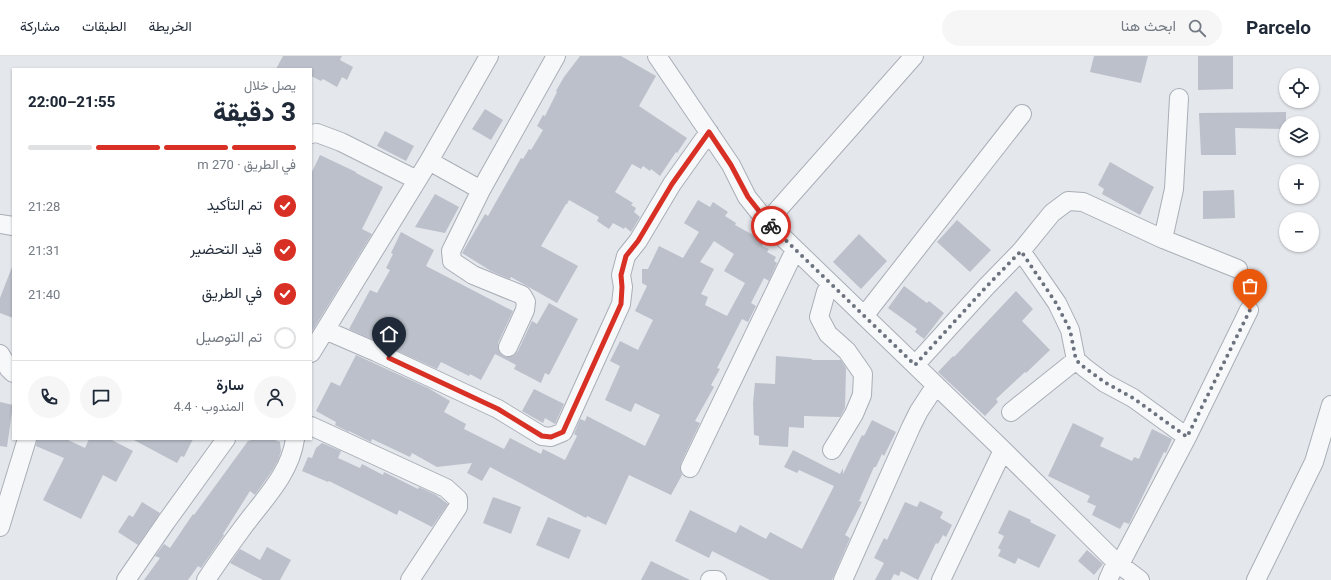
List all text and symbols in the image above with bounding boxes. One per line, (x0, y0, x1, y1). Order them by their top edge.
search box (942, 10, 1222, 46)
text: Parcelo (1246, 16, 1311, 39)
text: ابحث هنا (1121, 17, 1176, 35)
icon: search (1186, 17, 1208, 39)
text: مشاركة (20, 18, 60, 34)
text: الطبقات (82, 18, 126, 34)
text: الخريطة (148, 18, 192, 34)
map controls (1279, 68, 1319, 252)
button: locate (1279, 68, 1319, 108)
text: يصل خلال (244, 78, 296, 93)
text: 21:55–22:00 (28, 93, 115, 111)
text: 3 دقيقة (213, 97, 296, 127)
button: layers (1279, 116, 1319, 156)
text: في الطريق · 270 m (197, 157, 296, 172)
button: + (1279, 164, 1319, 204)
icon: check (274, 195, 296, 217)
text: تم التأكيد (207, 196, 262, 214)
text: 21:28 (28, 199, 60, 214)
courier (751, 206, 791, 246)
button: − (1279, 212, 1319, 252)
icon: bike (760, 215, 782, 237)
icon: check (274, 239, 296, 261)
text: قيد التحضير (190, 240, 262, 258)
text: 21:31 (28, 243, 60, 258)
pin (1233, 269, 1267, 310)
icon: bag (1239, 275, 1261, 297)
icon: check (274, 283, 296, 305)
text: في الطريق (202, 284, 262, 302)
text: 21:40 (28, 287, 60, 302)
pin (372, 317, 406, 358)
icon: home (378, 323, 400, 345)
text: تم التوصيل (196, 328, 262, 346)
button: phone (28, 376, 70, 418)
button: chat (80, 376, 122, 418)
text: سارة (216, 376, 244, 394)
button: person (254, 376, 296, 418)
text: المندوب · 4.4 (173, 399, 244, 414)

